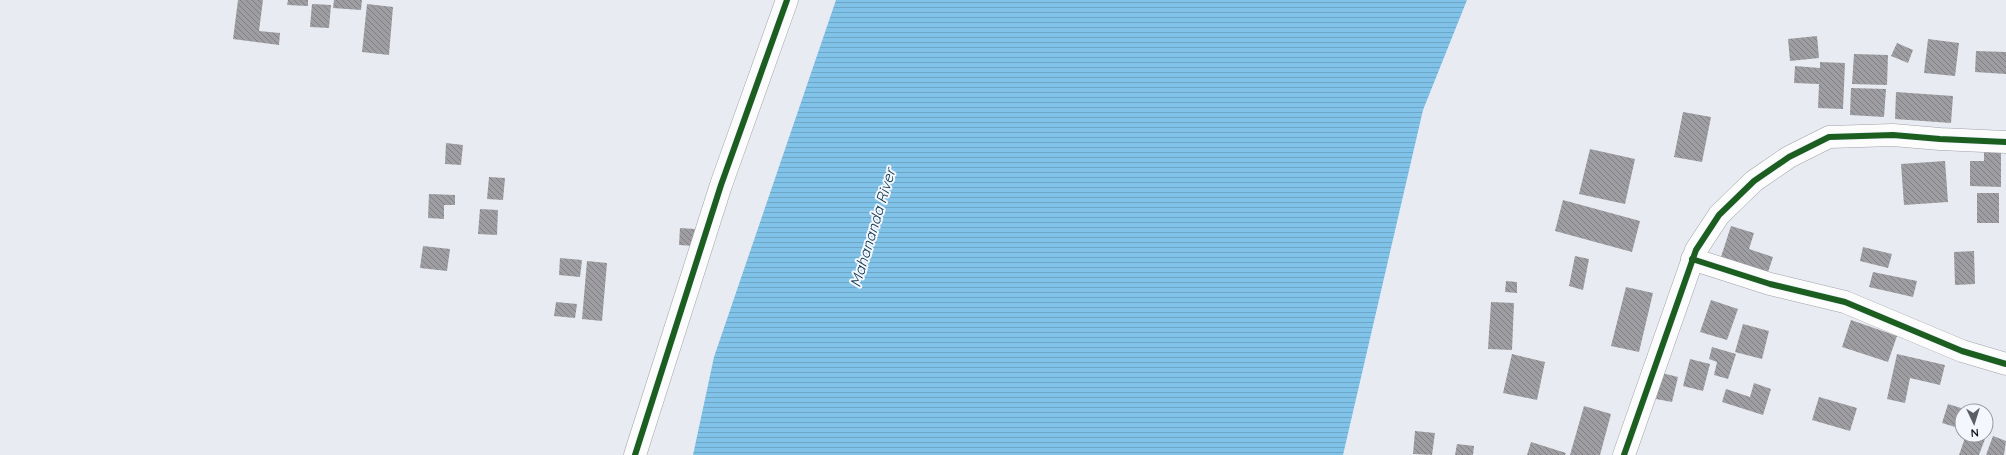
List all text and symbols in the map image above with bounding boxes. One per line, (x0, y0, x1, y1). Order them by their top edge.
water label: Mahananda River (845, 164, 900, 290)
north arrow (1954, 403, 1994, 443)
text: N (1970, 426, 1979, 440)

